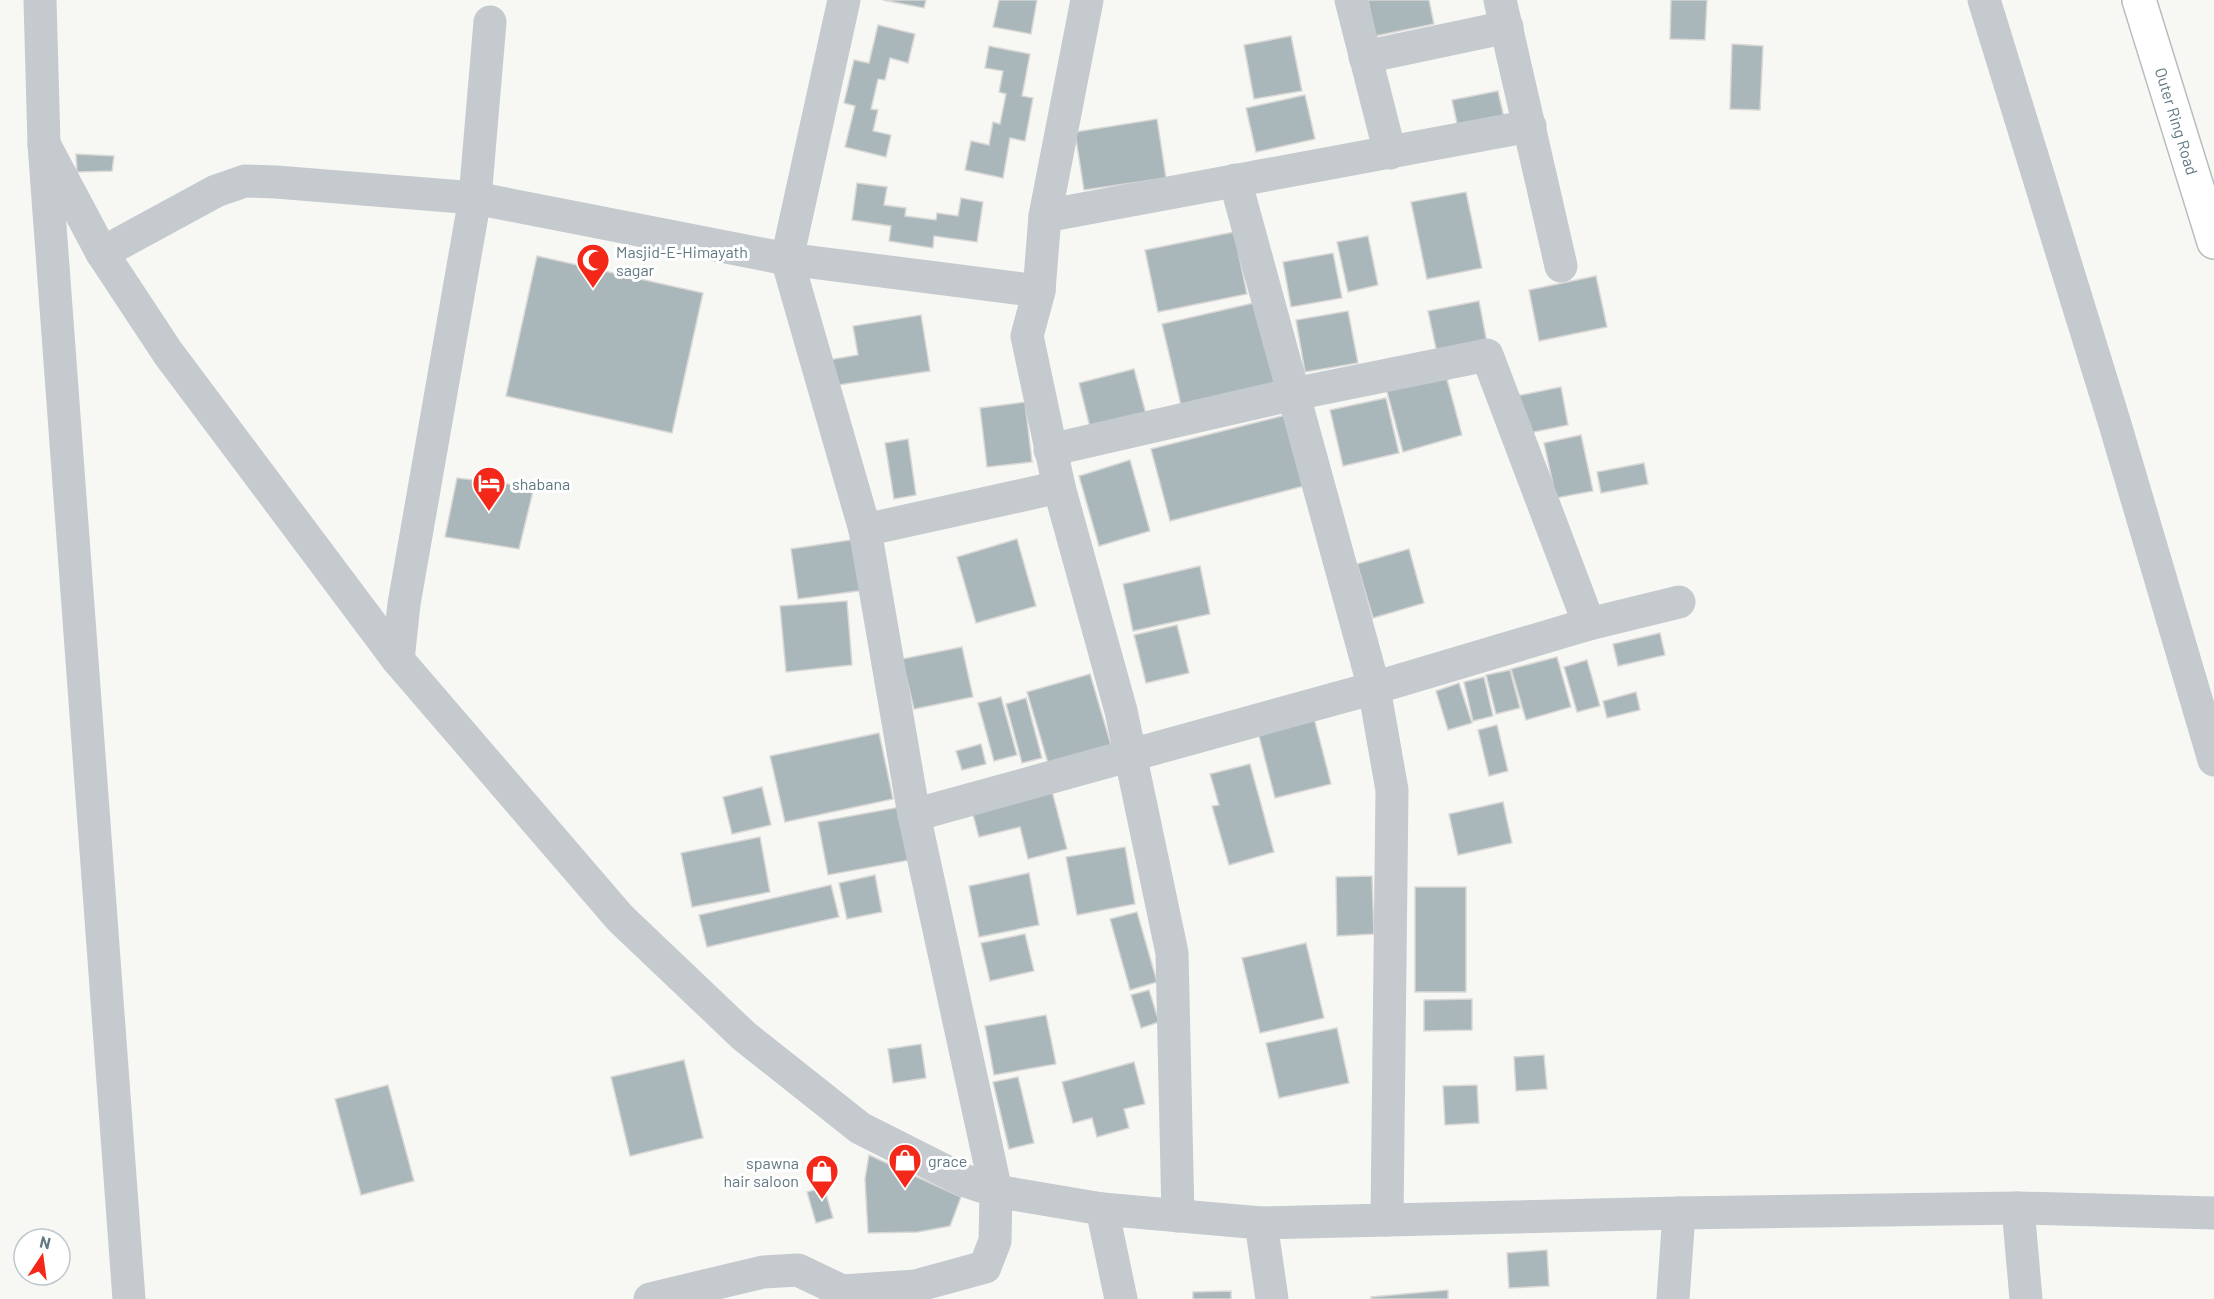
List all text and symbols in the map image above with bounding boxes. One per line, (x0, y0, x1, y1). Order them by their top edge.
street label: Outer Ring Road (2152, 65, 2202, 177)
mosque icon: Masjid-E-Himayath sagar (575, 242, 611, 289)
place label: Masjid-E-Himayath sagar (616, 242, 748, 279)
hotel icon: shabana (471, 465, 507, 512)
place label: shabana (512, 474, 570, 493)
shop icon: grace (887, 1142, 923, 1189)
place label: grace (928, 1151, 967, 1170)
place label: spawna hair saloon (723, 1153, 799, 1190)
shop icon: spawna hair saloon (804, 1153, 840, 1200)
north arrow (12, 1227, 72, 1287)
text: N (38, 1231, 53, 1252)

